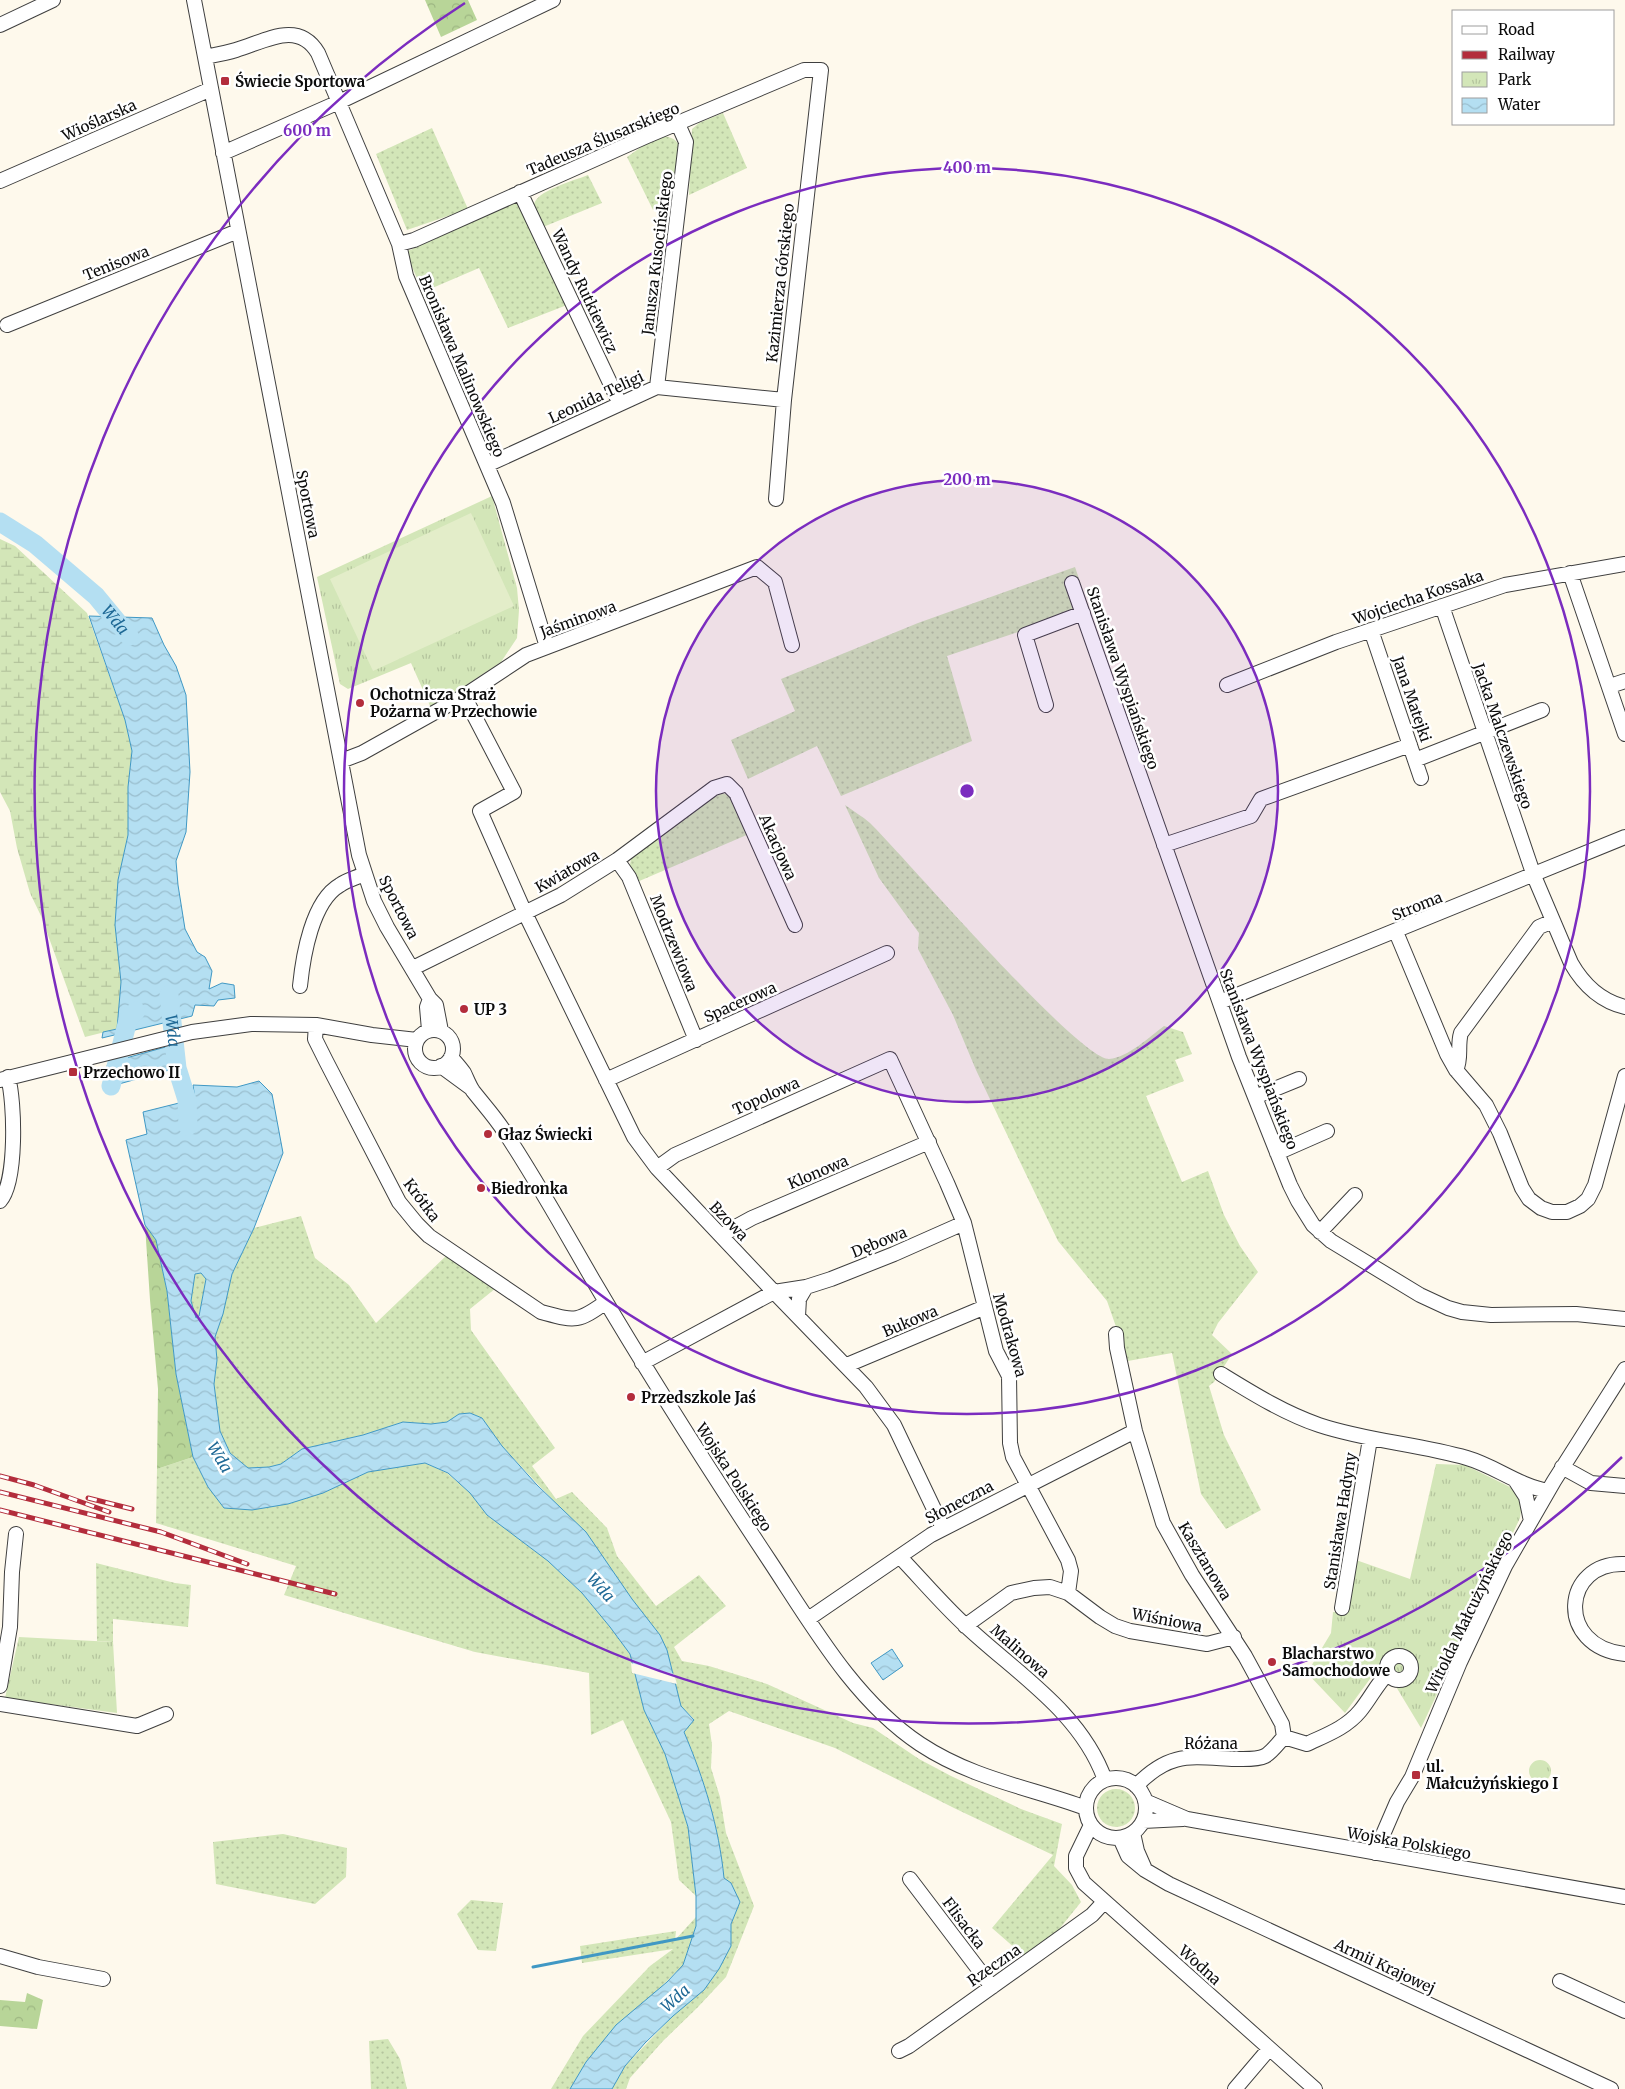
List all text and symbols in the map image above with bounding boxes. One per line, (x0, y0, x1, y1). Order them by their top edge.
legend (1452, 10, 1615, 125)
text: Road (1498, 20, 1534, 39)
text: Railway (1498, 45, 1555, 64)
text: Park (1498, 70, 1532, 89)
place label: Świecie Sportowa (235, 71, 366, 91)
marker: Świecie Sportowa (219, 75, 231, 87)
street label: Wioślarska (58, 95, 139, 145)
text: Water (1497, 95, 1541, 114)
street label: Tadeusza Ślusarskiego (523, 97, 682, 180)
text: 600 m (283, 121, 331, 140)
text: 400 m (943, 158, 991, 177)
street label: Janusza Kusocińskiego (637, 170, 677, 337)
street label: Kazimierza Górskiego (762, 202, 798, 363)
street label: Wandy Rutkiewicz (548, 225, 622, 356)
street label: Tenisowa (80, 241, 152, 285)
street label: Bronisława Malinowskiego (415, 272, 509, 460)
street label: Leonida Teligi (545, 367, 647, 427)
street label: Sportowa (292, 468, 324, 540)
text: 200 m (943, 470, 991, 489)
street label: Wojciecha Kossaka (1349, 566, 1486, 629)
street label: Stanisława Wyspiańskiego (1083, 584, 1163, 772)
street label: Jaśminowa (536, 596, 619, 642)
water label: Wda (97, 601, 133, 638)
street label: Jana Matejki (1388, 653, 1436, 745)
street label: Jacka Malczewskiego (1469, 660, 1537, 812)
place label: Ochotnicza Straż Pożarna w Przechowie (370, 685, 537, 721)
marker: Ochotnicza Straż Pożarna w Przechowie (354, 697, 366, 709)
centre of rings (958, 782, 976, 800)
street label: Akacjowa (755, 810, 801, 883)
street label: Kwiatowa (532, 845, 602, 897)
street label: Sportowa (375, 872, 423, 942)
street label: Stroma (1389, 887, 1445, 925)
street label: Modrzewiowa (646, 892, 702, 994)
street label: Stanisława Wyspiańskiego (1216, 966, 1302, 1152)
street label: Spacerowa (701, 978, 779, 1026)
place label: UP 3 (474, 1000, 507, 1019)
marker: UP 3 (458, 1003, 470, 1015)
water label: Wda (161, 1014, 185, 1048)
place label: Przechowo II (83, 1063, 180, 1082)
marker: Przechowo II (67, 1066, 79, 1078)
street label: Topolowa (730, 1073, 802, 1119)
place label: Głaz Świecki (498, 1124, 592, 1144)
marker: Głaz Świecki (482, 1128, 494, 1140)
street label: Klonowa (785, 1151, 851, 1193)
street label: Krótka (400, 1175, 444, 1225)
place label: Biedronka (491, 1179, 569, 1198)
marker: Biedronka (475, 1182, 487, 1194)
street label: Bzowa (706, 1197, 752, 1245)
street label: Dębowa (848, 1222, 910, 1262)
street label: Modrakowa (989, 1291, 1031, 1379)
street label: Bukowa (880, 1301, 940, 1341)
place label: Przedszkole Jaś (641, 1388, 756, 1407)
marker: Przedszkole Jaś (625, 1391, 637, 1403)
street label: Wojska Polskiego (691, 1418, 776, 1535)
water label: Wda (203, 1438, 237, 1476)
street label: Stanisława Hadyny (1320, 1451, 1360, 1591)
street label: Słoneczna (922, 1476, 996, 1528)
street label: Kasztanowa (1174, 1519, 1236, 1603)
street label: Witolda Małcużyńskiego (1421, 1528, 1517, 1697)
water label: Wda (583, 1568, 619, 1606)
street label: Wiśniowa (1129, 1604, 1204, 1636)
street label: Malinowa (987, 1620, 1053, 1682)
place label: Blacharstwo Samochodowe (1282, 1644, 1390, 1680)
marker: Blacharstwo Samochodowe (1266, 1656, 1278, 1668)
street label: Różana (1184, 1734, 1238, 1753)
place label: ul. Małcużyńskiego I (1426, 1757, 1558, 1793)
marker: ul. Małcużyńskiego I (1410, 1769, 1422, 1781)
street label: Wojska Polskiego (1345, 1823, 1473, 1863)
street label: Flisacka (939, 1894, 989, 1952)
street label: Armii Krajowej (1331, 1934, 1438, 1998)
street label: Rzeczna (964, 1940, 1024, 1990)
street label: Wodna (1174, 1940, 1225, 1989)
water label: Wda (656, 1980, 694, 2016)

